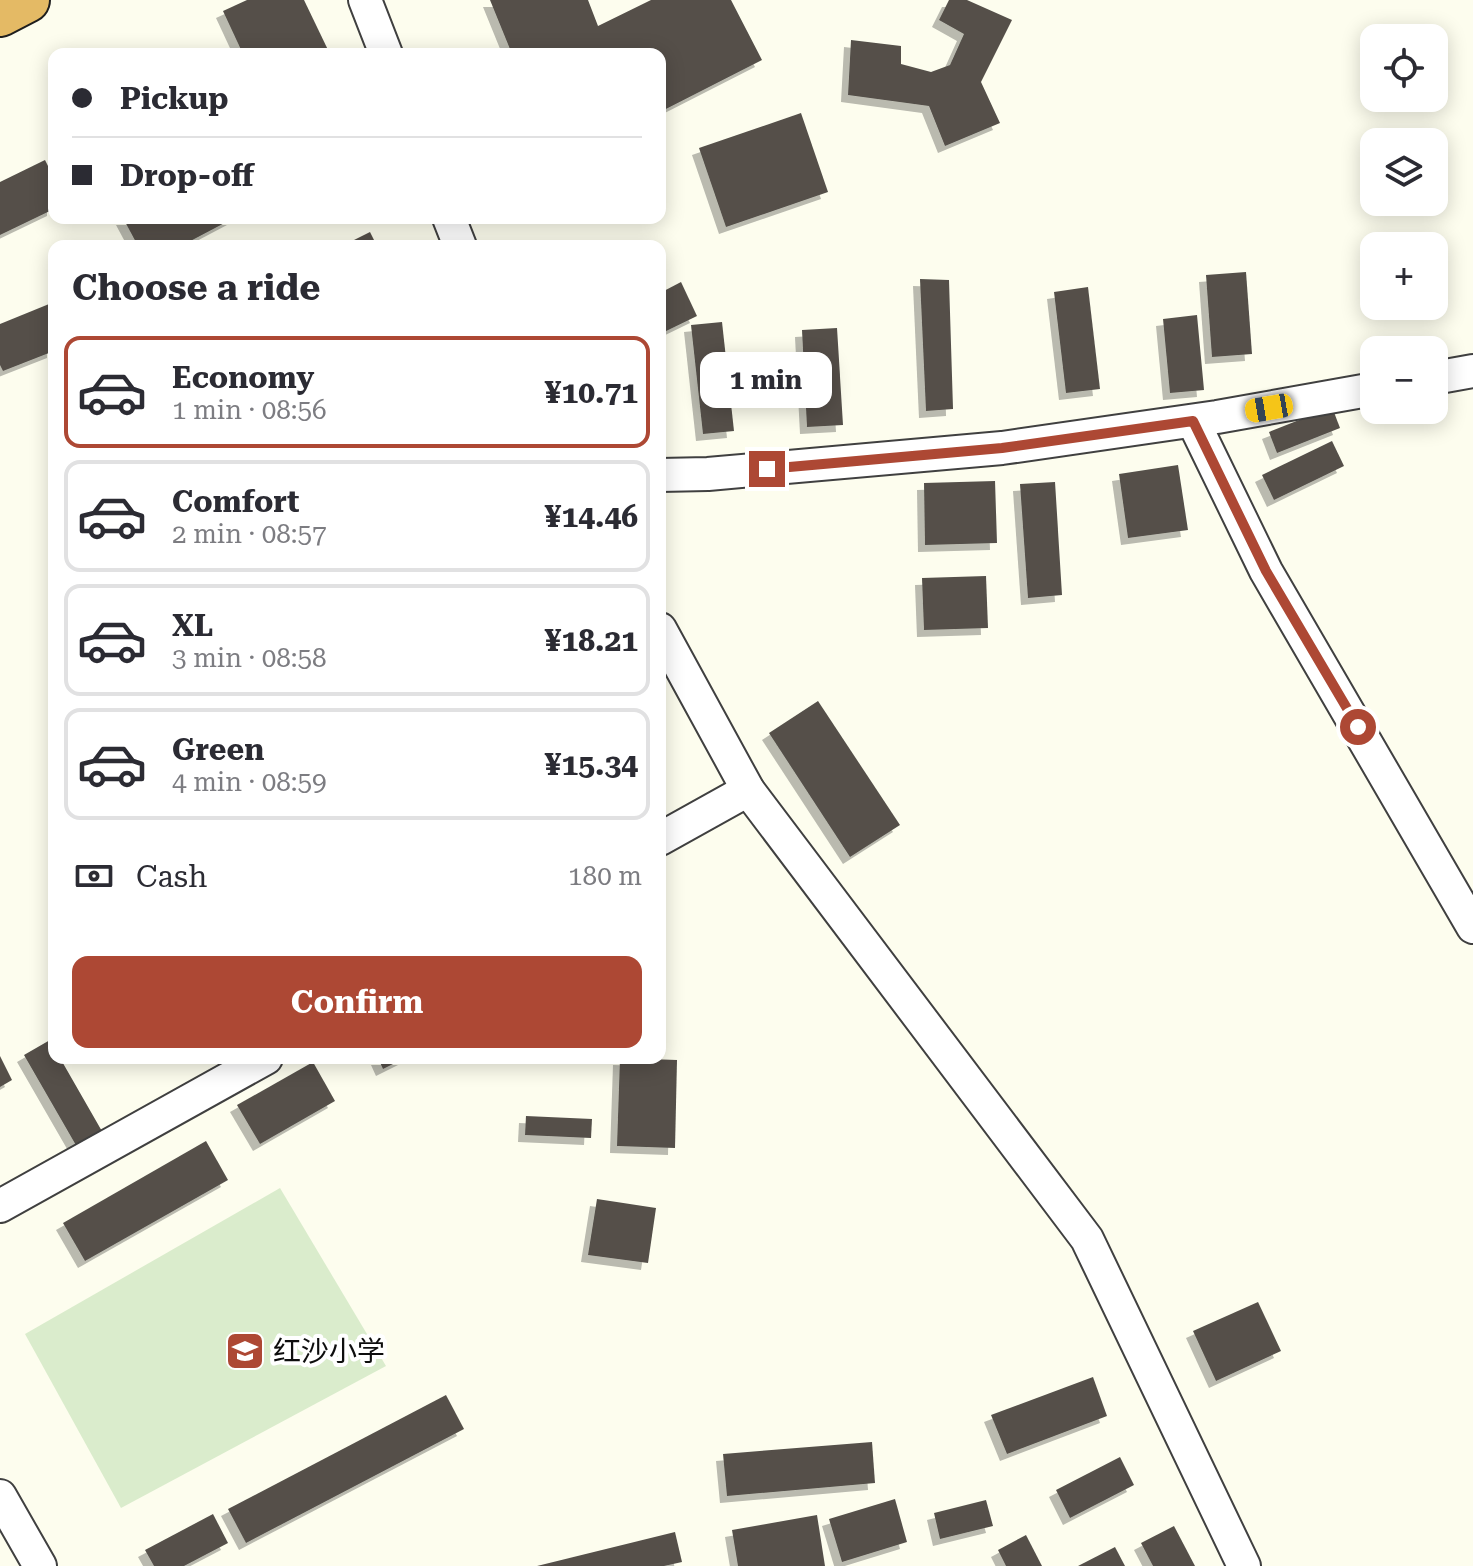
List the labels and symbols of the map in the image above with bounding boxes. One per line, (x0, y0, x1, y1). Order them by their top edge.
callout: 1 min (701, 353, 833, 409)
car (1243, 392, 1295, 424)
route end (749, 451, 785, 487)
route start (1340, 709, 1376, 745)
school or university icon: 红沙小学 (224, 1330, 266, 1372)
place label: 红沙小学 (273, 1335, 385, 1368)

